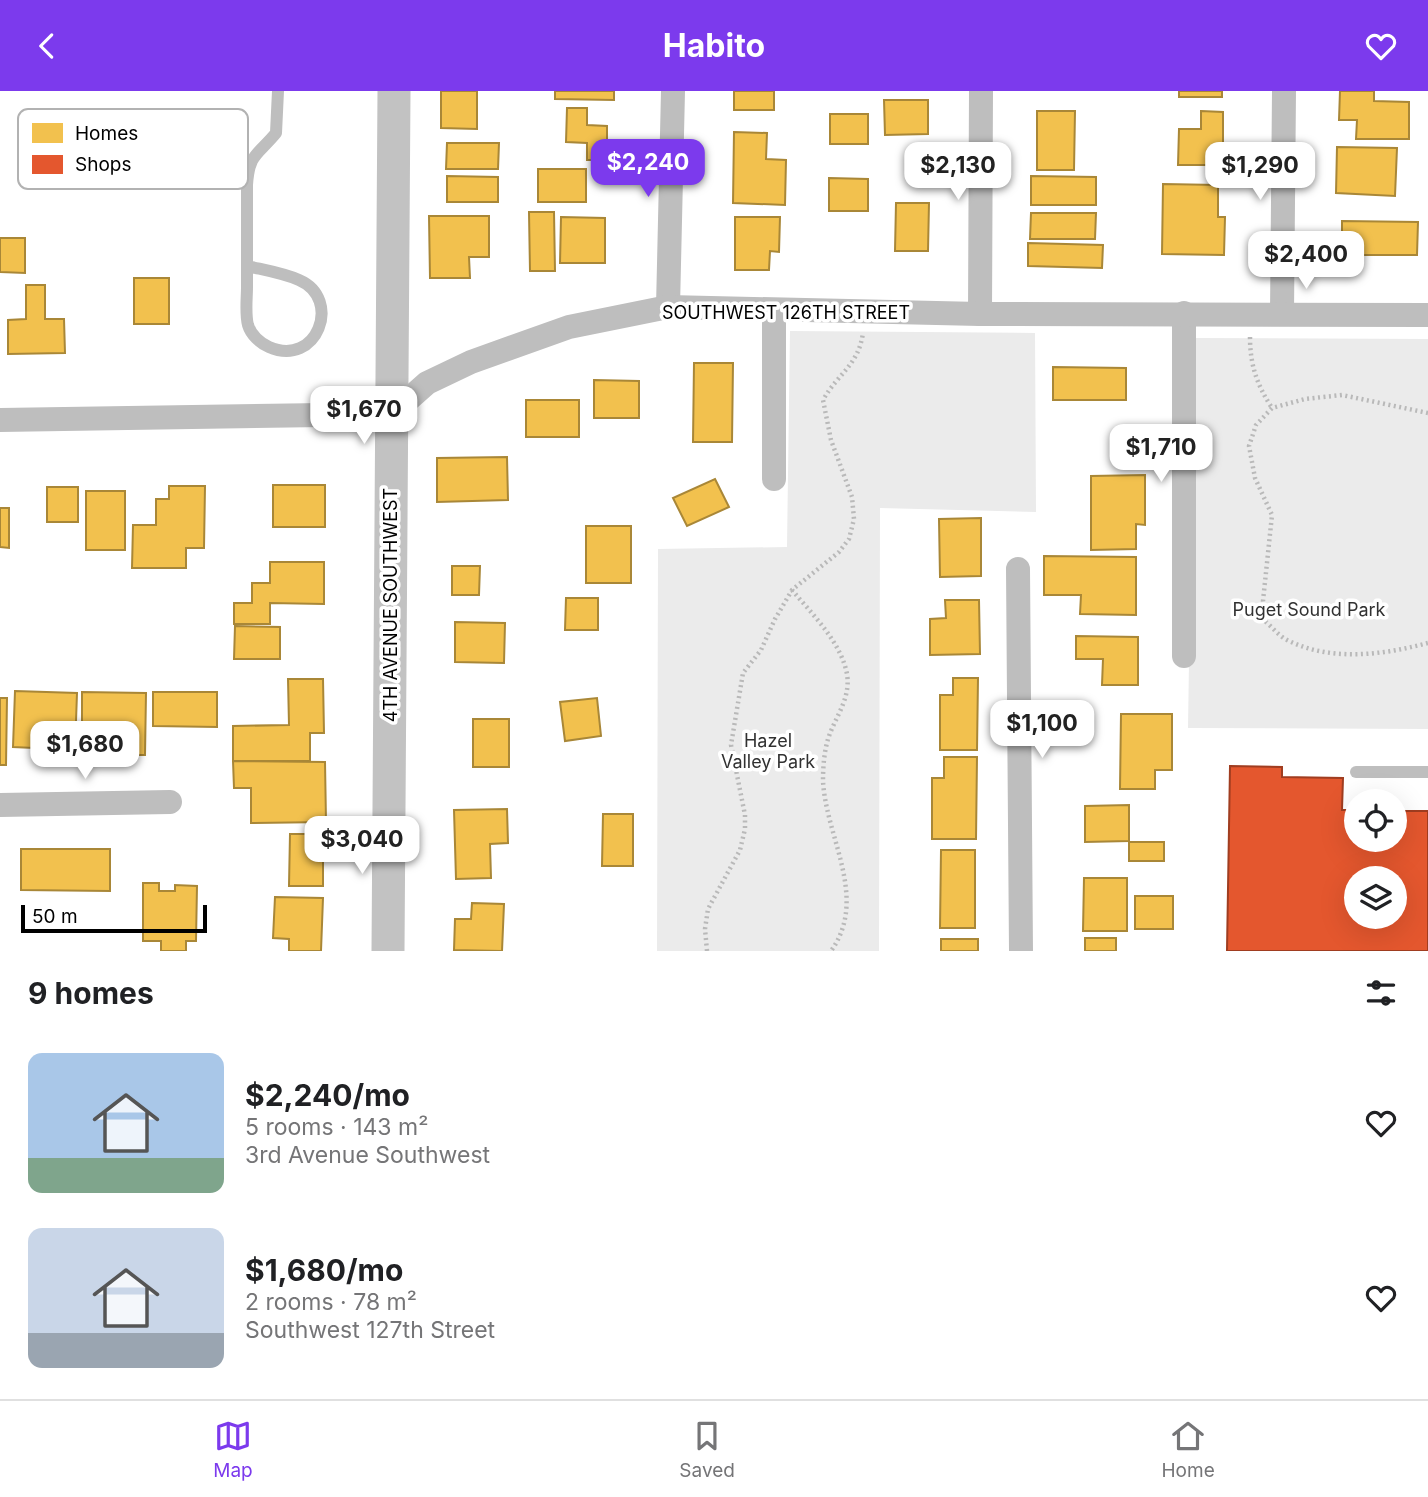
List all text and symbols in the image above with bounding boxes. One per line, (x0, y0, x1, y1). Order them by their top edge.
text: Habito (663, 26, 765, 65)
icon: back (28, 27, 66, 65)
icon: heart (1362, 27, 1400, 65)
legend (18, 109, 248, 189)
text: Homes (75, 122, 138, 145)
pin: $2,240 (591, 139, 705, 199)
pin: $2,130 (901, 143, 1015, 202)
pin: $1,290 (1203, 143, 1317, 202)
text: $2,240 (607, 148, 689, 176)
text: $2,130 (920, 151, 996, 179)
text: $1,290 (1221, 151, 1299, 179)
text: Shops (75, 153, 131, 176)
pin: $2,400 (1249, 231, 1363, 291)
text: $2,400 (1264, 240, 1348, 268)
street label: SOUTHWEST 126TH STREET (662, 302, 910, 323)
pin: $1,670 (307, 387, 421, 446)
text: $1,670 (326, 395, 402, 423)
pin: $1,710 (1104, 425, 1218, 484)
text: $1,710 (1126, 433, 1196, 461)
street label: 4TH AVENUE SOUTHWEST (380, 488, 401, 722)
park label: Puget Sound Park (1233, 599, 1386, 620)
pin: $1,100 (985, 701, 1099, 760)
text: $1,100 (1006, 709, 1078, 737)
pin: $1,680 (28, 721, 142, 781)
text: $1,680 (46, 730, 124, 758)
park label: Hazel Valley Park (721, 730, 815, 772)
map controls (1344, 789, 1407, 929)
button: locate (1344, 789, 1407, 852)
pin: $3,040 (305, 817, 419, 876)
text: $3,040 (320, 825, 404, 853)
button: layers (1344, 866, 1407, 929)
scale bar (21, 902, 206, 934)
text: 50 m (32, 905, 78, 928)
icon: filters (1362, 974, 1400, 1012)
text: 9 homes (28, 975, 154, 1011)
text: $2,240/mo (245, 1077, 410, 1113)
icon: home (84, 1081, 168, 1165)
icon: heart (1362, 1104, 1400, 1142)
text: 5 rooms · 143 m² (245, 1113, 428, 1141)
text: 3rd Avenue Southwest (245, 1141, 490, 1169)
text: $1,680/mo (245, 1252, 403, 1288)
icon: home (84, 1256, 168, 1340)
icon: heart (1362, 1279, 1400, 1317)
text: 2 rooms · 78 m² (245, 1288, 417, 1316)
text: Southwest 127th Street (245, 1316, 495, 1344)
tab: Map (213, 1417, 253, 1482)
tab: Saved (679, 1417, 735, 1482)
tab: Home (1161, 1417, 1215, 1482)

